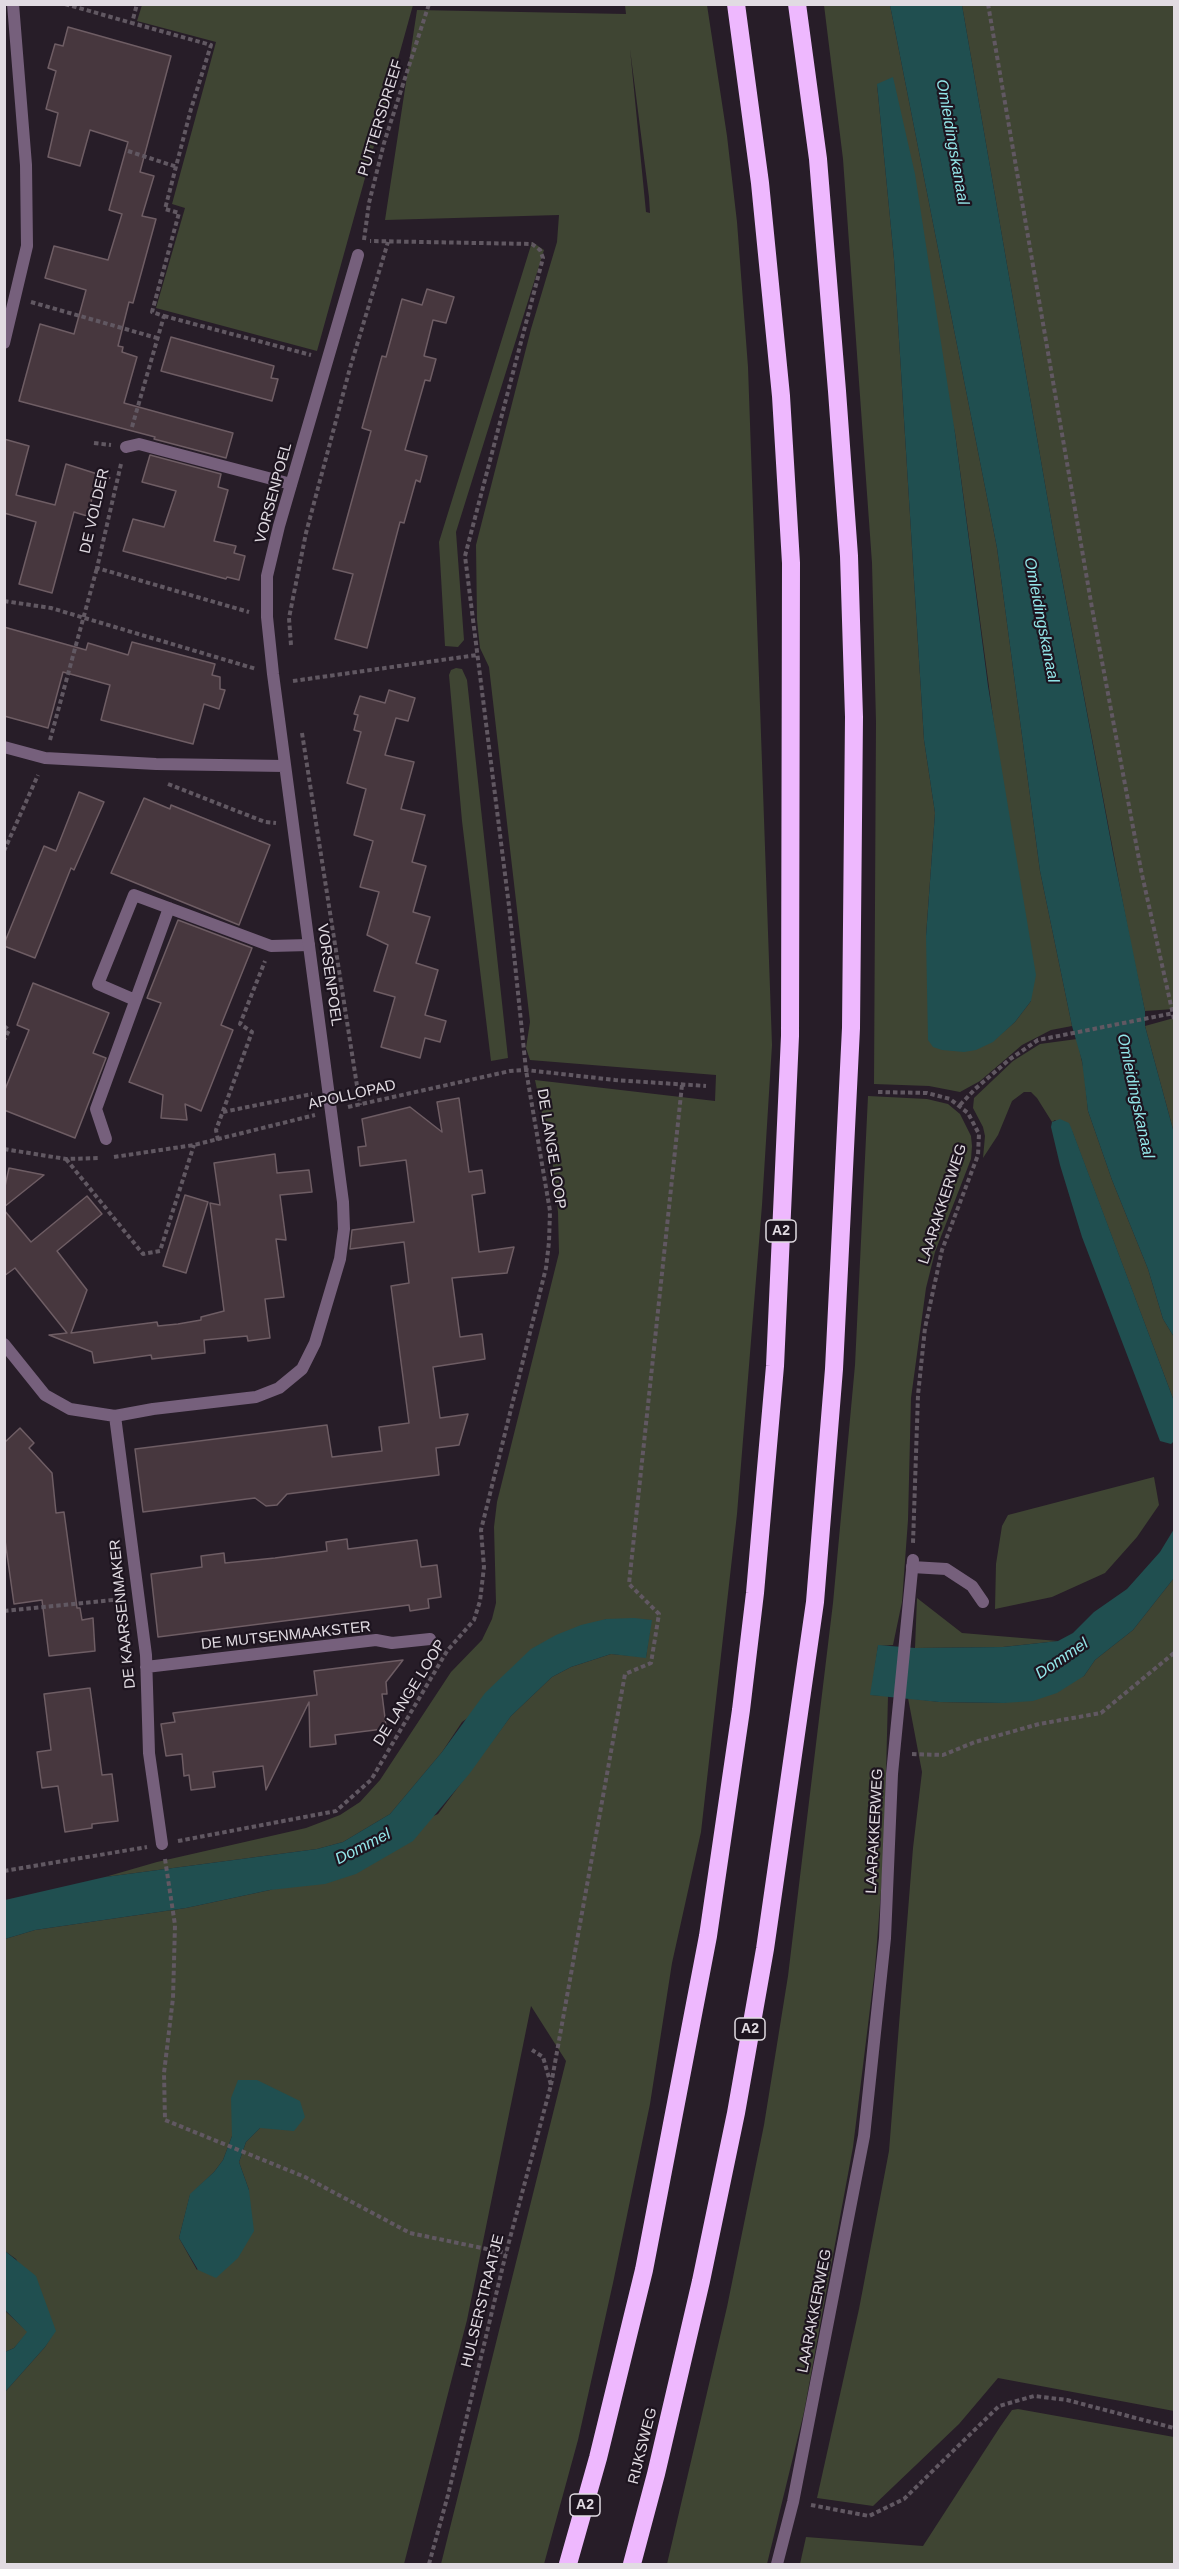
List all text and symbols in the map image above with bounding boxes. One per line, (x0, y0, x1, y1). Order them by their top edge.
street label: PUTTERSDREEF (355, 58, 407, 178)
water label: Omleidingskanaal (932, 78, 972, 206)
street label: VORSENPOEL (252, 441, 296, 545)
street label: DE VOLDER (76, 467, 114, 555)
water label: Omleidingskanaal (1019, 556, 1063, 684)
street label: VORSENPOEL (313, 923, 345, 1027)
water label: Omleidingskanaal (1112, 1032, 1158, 1160)
street label: APOLLOPAD (306, 1076, 398, 1114)
street label: DE LANGE LOOP (533, 1087, 569, 1211)
street label: LAARAKKERWEG (915, 1141, 971, 1267)
road number: A2 (766, 1220, 796, 1242)
street label: DE KAARSENMAKER (106, 1538, 140, 1690)
street label: DE MUTSENMAAKSTER (200, 1618, 372, 1654)
water label: Dommel (1032, 1634, 1092, 1684)
street label: DE LANGE LOOP (370, 1637, 450, 1749)
street label: LAARAKKERWEG (863, 1768, 887, 1894)
water label: Dommel (332, 1825, 394, 1869)
road number: A2 (735, 2018, 765, 2040)
street label: HULSERSTRAATJE (458, 2233, 508, 2369)
street label: LAARAKKERWEG (794, 2248, 836, 2374)
street label: RIJKSWEG (625, 2406, 661, 2486)
road number: A2 (570, 2494, 600, 2516)

